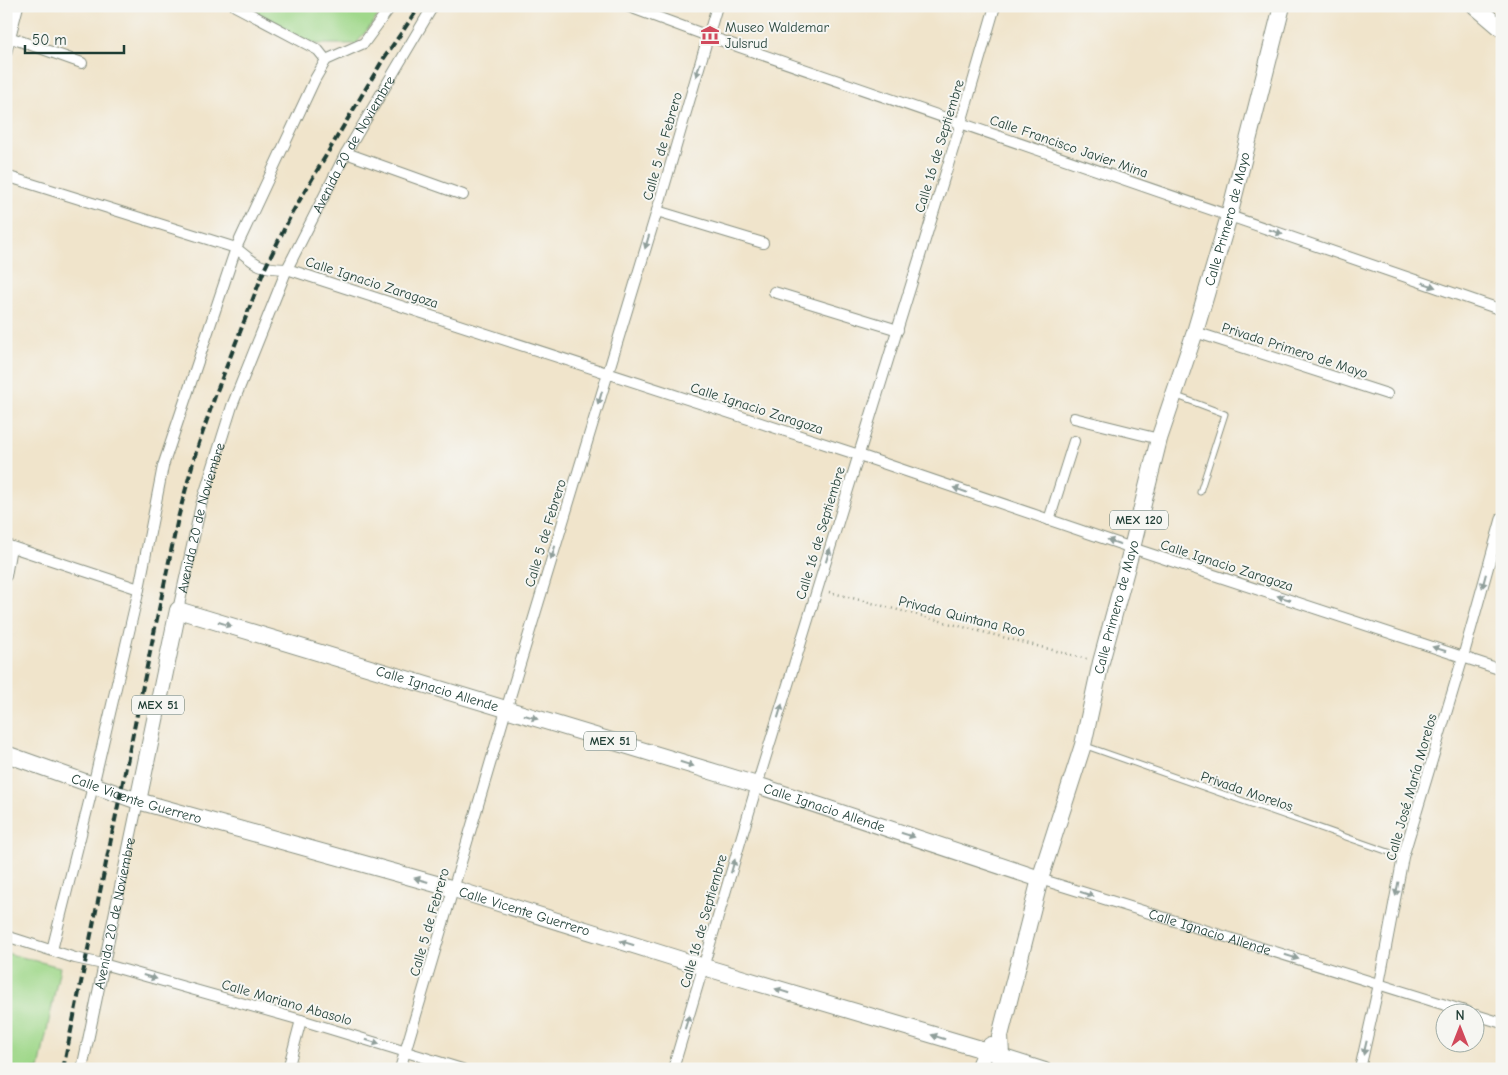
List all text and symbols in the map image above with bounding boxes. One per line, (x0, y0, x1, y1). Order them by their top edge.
place label: Museo Waldemar Julsrud (725, 19, 829, 52)
scale bar (25, 22, 124, 54)
museum icon: Museo Waldemar Julsrud (699, 24, 721, 46)
text: 50 m (32, 31, 67, 49)
one-way arrow (694, 62, 702, 77)
street label: Avenida 20 de Noviembre (309, 73, 399, 216)
street label: Calle 16 de Septiembre (911, 78, 968, 215)
street label: Calle 5 de Febrero (639, 90, 686, 202)
street label: Calle Francisco Javier Mina (987, 111, 1150, 182)
street label: Calle Primero de Mayo (1201, 150, 1254, 288)
one-way arrow (1268, 229, 1283, 236)
one-way arrow (643, 235, 651, 250)
street label: Calle Ignacio Zaragoza (303, 253, 440, 312)
one-way arrow (1422, 281, 1437, 289)
street label: Privada Primero de Mayo (1220, 319, 1370, 382)
street label: Calle Ignacio Zaragoza (688, 379, 825, 438)
one-way arrow (596, 391, 604, 406)
street label: Avenida 20 de Noviembre (174, 441, 229, 595)
street label: Calle 16 de Septiembre (792, 465, 849, 602)
street label: Calle 5 de Febrero (521, 477, 570, 589)
one-way arrow (952, 485, 967, 493)
road number: MEX 120 (1110, 510, 1168, 530)
street label: Calle Ignacio Zaragoza (1158, 536, 1295, 595)
one-way arrow (1106, 538, 1121, 545)
street label: Calle Primero de Mayo (1091, 539, 1143, 676)
one-way arrow (548, 546, 556, 561)
one-way arrow (824, 548, 832, 563)
one-way arrow (1480, 573, 1488, 588)
street label: Privada Quintana Roo (897, 592, 1027, 640)
one-way arrow (1277, 594, 1292, 602)
one-way arrow (217, 621, 232, 629)
one-way arrow (1431, 645, 1446, 653)
street label: Calle Ignacio Allende (374, 662, 500, 715)
road number: MEX 51 (132, 696, 184, 714)
one-way arrow (776, 703, 784, 718)
street label: Calle José María Morelos (1382, 712, 1441, 863)
one-way arrow (524, 714, 539, 722)
road number: MEX 51 (584, 731, 636, 750)
one-way arrow (679, 760, 694, 768)
street label: Privada Morelos (1199, 768, 1295, 815)
street label: Calle Vicente Guerrero (69, 770, 204, 827)
street label: Calle Ignacio Allende (761, 780, 887, 836)
one-way arrow (901, 831, 916, 839)
street label: Avenida 20 de Noviembre (91, 836, 139, 991)
street label: Calle 16 de Septiembre (676, 852, 731, 990)
one-way arrow (729, 859, 737, 874)
street label: Calle 5 de Febrero (406, 866, 453, 978)
one-way arrow (414, 875, 429, 883)
one-way arrow (1393, 881, 1401, 897)
street label: Calle Vicente Guerrero (457, 883, 592, 940)
one-way arrow (1079, 890, 1094, 898)
street label: Calle Ignacio Allende (1147, 905, 1273, 959)
one-way arrow (619, 939, 634, 946)
one-way arrow (1285, 954, 1300, 961)
one-way arrow (142, 973, 157, 981)
street label: Calle Mariano Abasolo (220, 976, 354, 1029)
one-way arrow (775, 986, 790, 994)
north arrow (1436, 1002, 1486, 1052)
text: N (1455, 1007, 1465, 1024)
one-way arrow (684, 1014, 692, 1029)
one-way arrow (930, 1033, 945, 1041)
one-way arrow (366, 1038, 381, 1046)
one-way arrow (1361, 1040, 1369, 1055)

